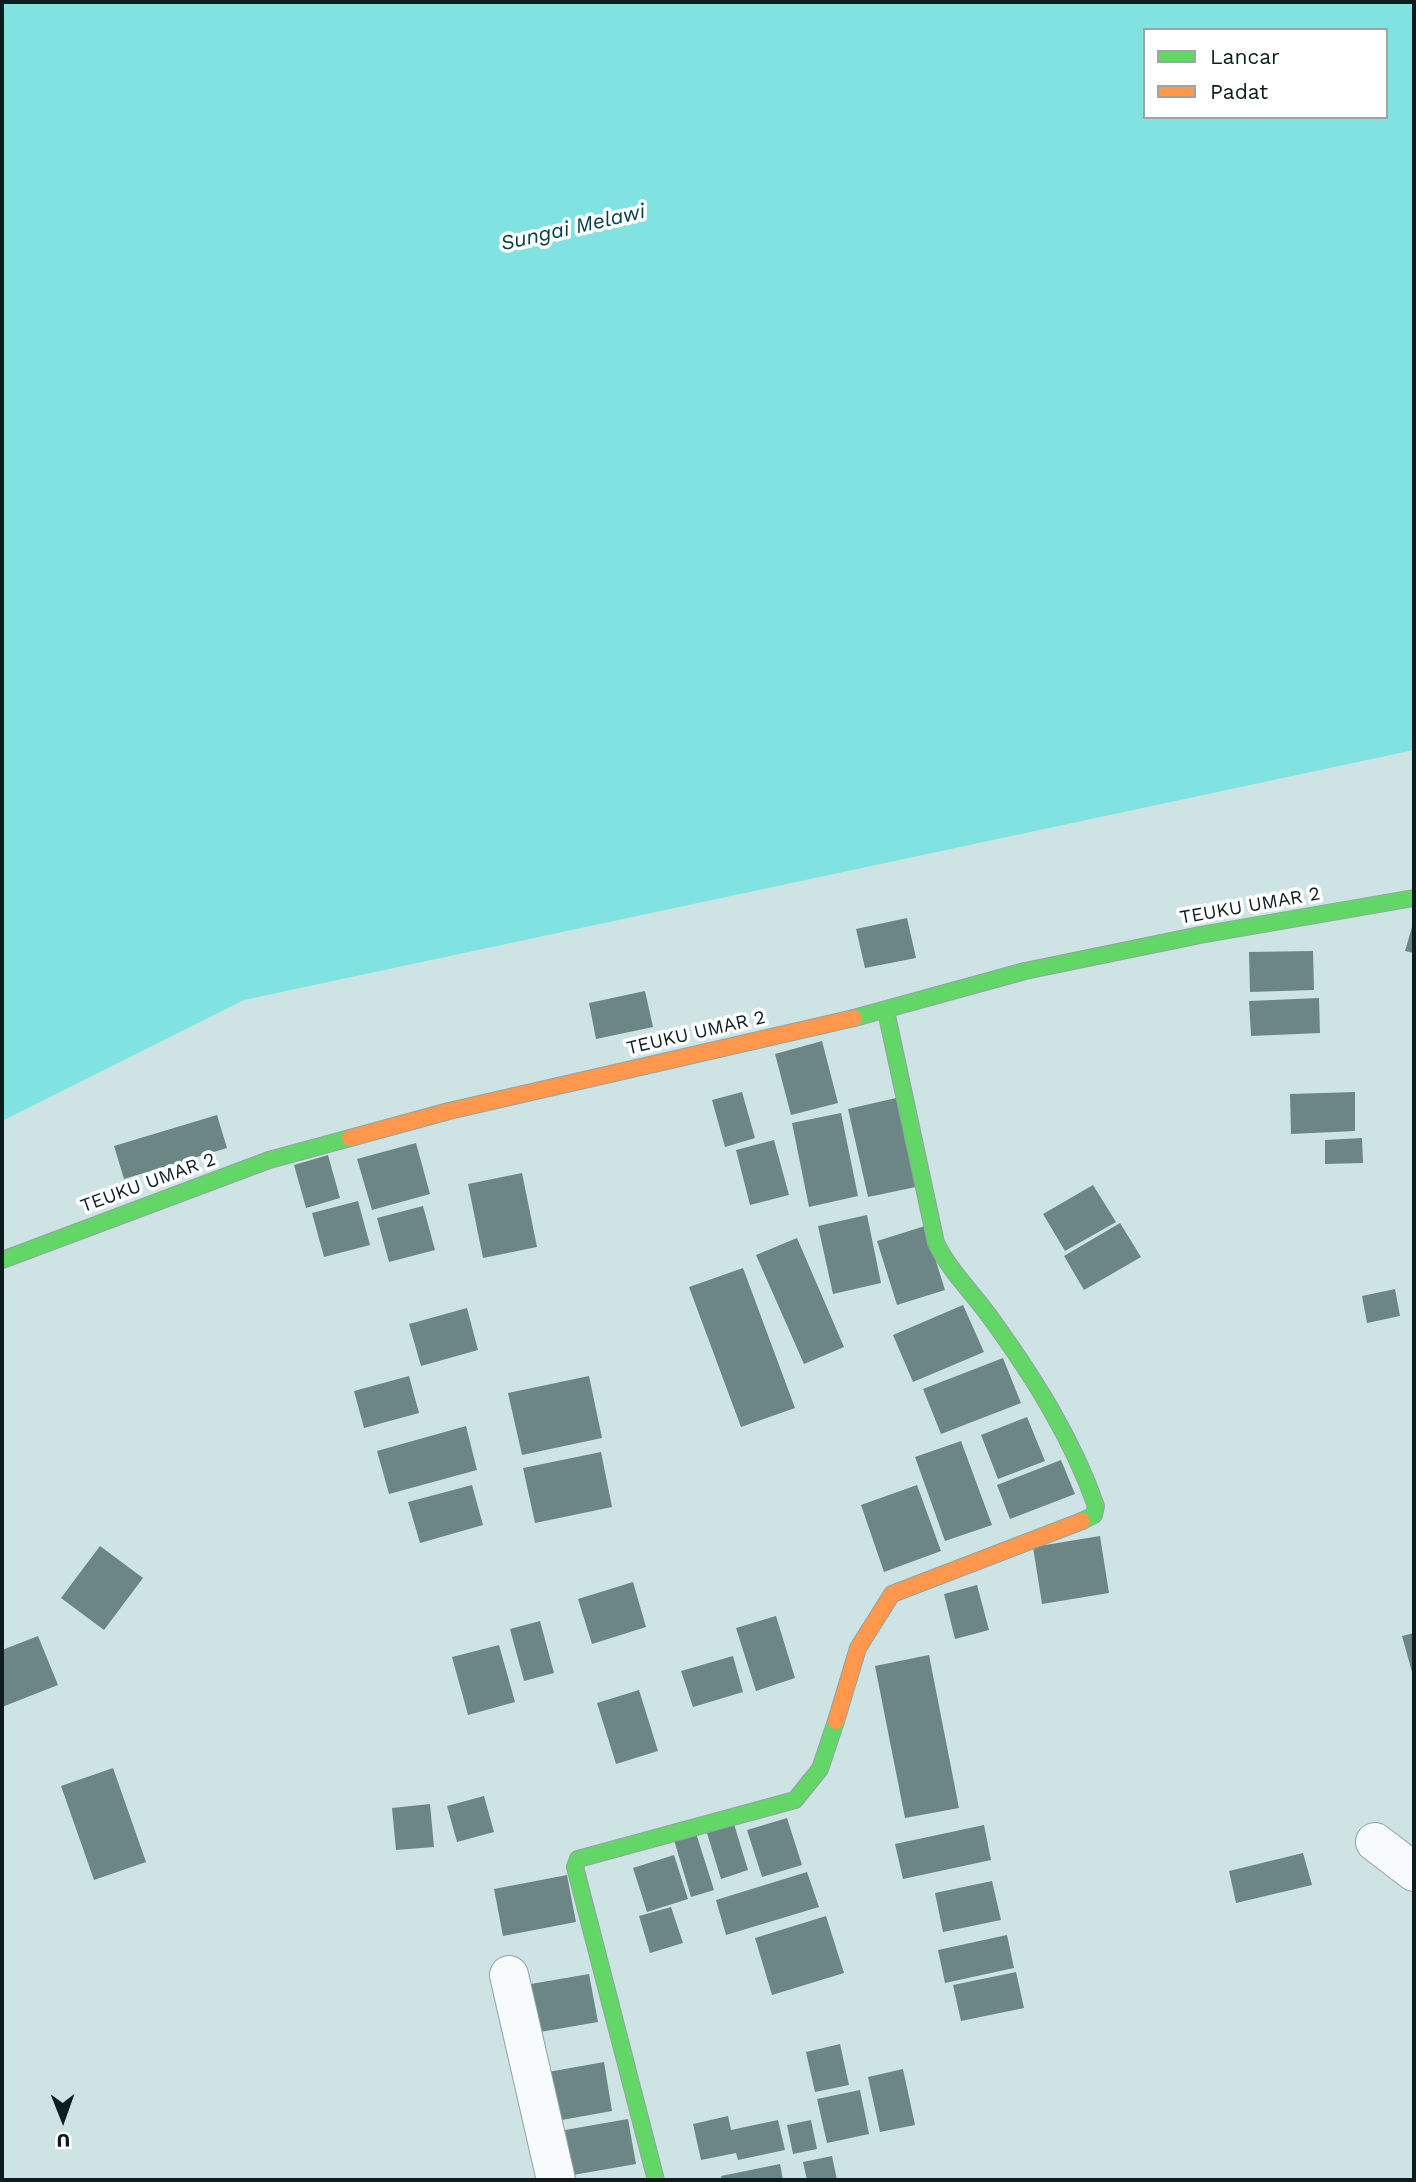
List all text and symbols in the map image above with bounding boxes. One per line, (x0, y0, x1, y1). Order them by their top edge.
legend (1143, 28, 1388, 119)
text: Lancar (1210, 44, 1280, 69)
text: Padat (1210, 79, 1268, 104)
water label: Sungai Melawi (498, 199, 648, 257)
street label: TEUKU UMAR 2 (1178, 882, 1322, 930)
street label: TEUKU UMAR 2 (624, 1006, 768, 1060)
street label: TEUKU UMAR 2 (77, 1148, 219, 1218)
north arrow (28, 2084, 98, 2154)
text: U (56, 2129, 70, 2152)

